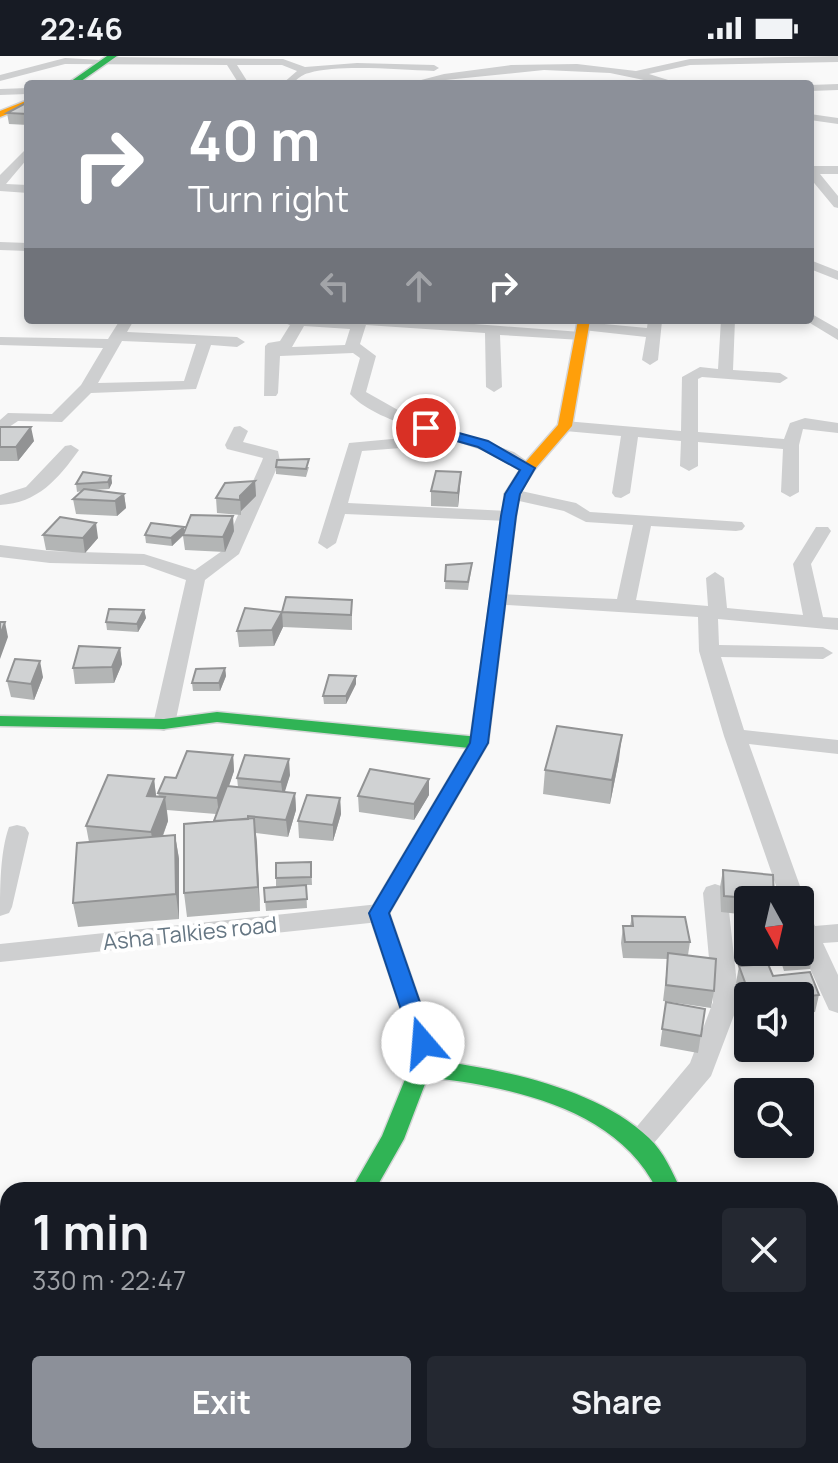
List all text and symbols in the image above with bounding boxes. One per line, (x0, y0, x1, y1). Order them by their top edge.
text: 22:46 (40, 8, 123, 49)
text: 40 m (188, 101, 320, 178)
icon: right (56, 112, 160, 216)
text: Turn right (188, 174, 349, 223)
icon: left (313, 264, 357, 308)
icon: ahead (397, 264, 441, 308)
icon: right (481, 264, 525, 308)
pin (392, 394, 460, 462)
icon: arrive (404, 406, 448, 450)
north arrow (734, 886, 814, 966)
map controls (734, 886, 814, 1158)
street label: Asha Talkies road (101, 909, 279, 957)
button: sound (734, 982, 814, 1062)
position arrow (381, 1001, 465, 1085)
button: search (734, 1078, 814, 1158)
text: 1 min (32, 1199, 149, 1264)
button: close (722, 1208, 806, 1292)
text: 330 m · 22:47 (32, 1262, 186, 1298)
button: Exit (32, 1356, 411, 1448)
button: Share (427, 1356, 806, 1448)

